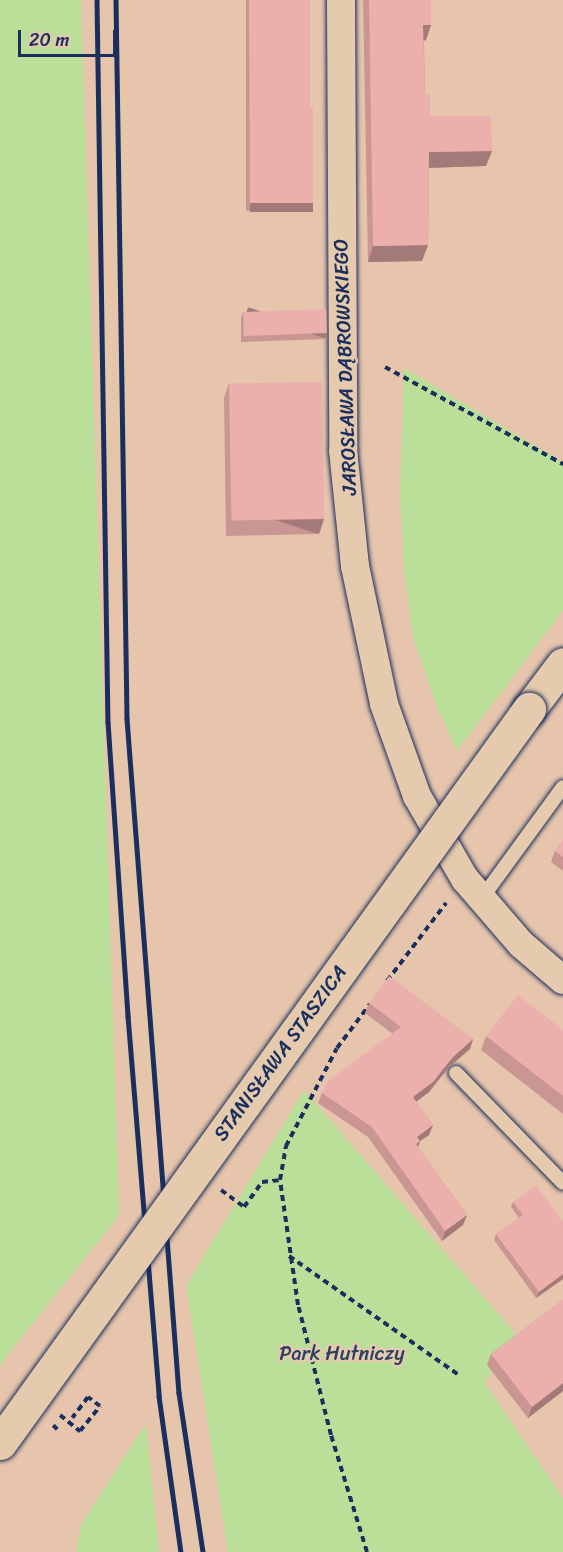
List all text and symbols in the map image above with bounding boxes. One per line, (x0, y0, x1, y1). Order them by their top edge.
scale bar (21, 18, 118, 56)
text: 20 m (29, 24, 69, 56)
street label: JAROSŁAWA DĄBROWSKIEGO (329, 238, 361, 496)
street label: STANISŁAWA STASZICA (208, 961, 352, 1145)
park label: Park Hutniczy (279, 1341, 405, 1365)

